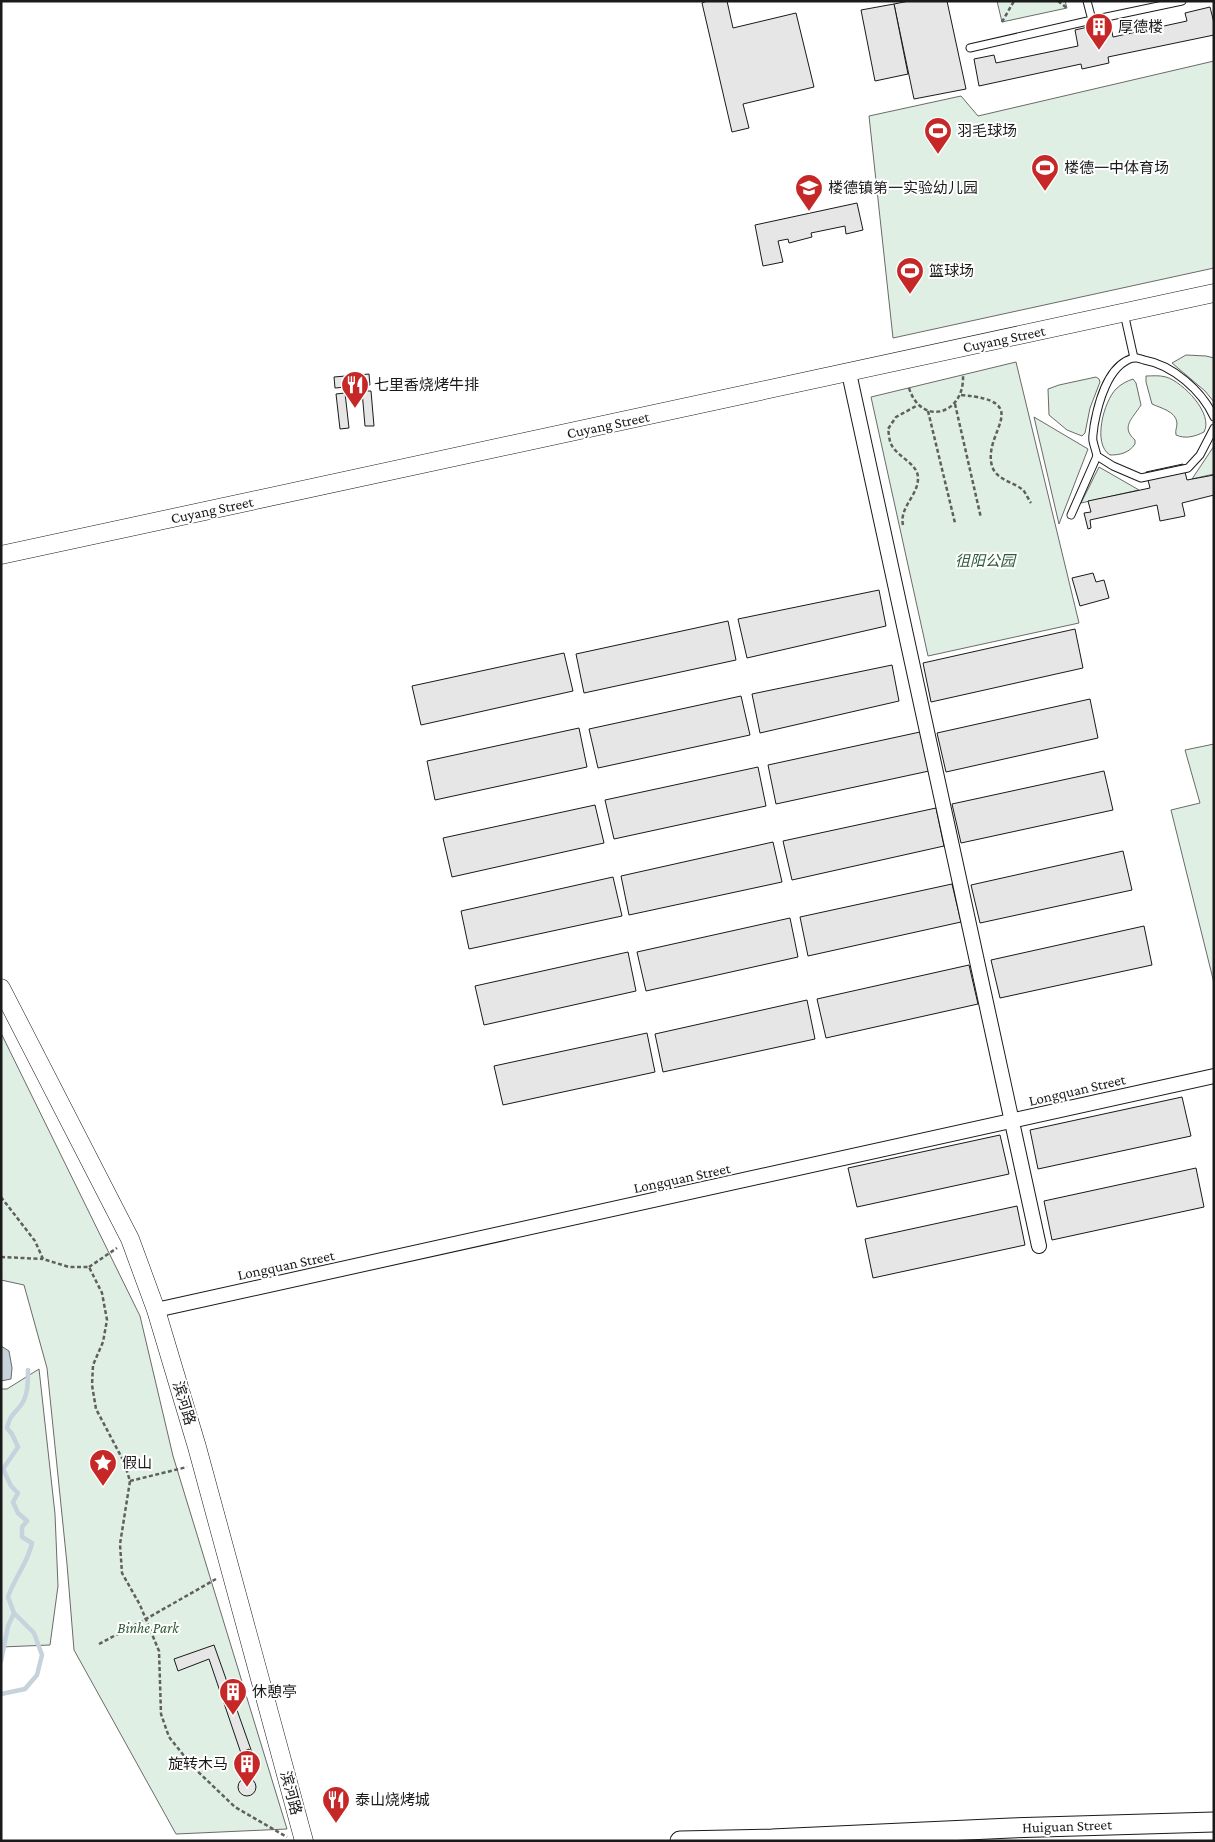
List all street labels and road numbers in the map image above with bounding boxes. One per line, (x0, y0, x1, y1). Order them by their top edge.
street label: Cuyang Street (961, 322, 1048, 357)
street label: Cuyang Street (565, 408, 652, 443)
street label: Cuyang Street (169, 493, 256, 528)
street label: Longquan Street (1027, 1071, 1128, 1110)
street label: Longquan Street (632, 1160, 733, 1197)
street label: Longquan Street (236, 1247, 337, 1284)
street label: 滨河路 (170, 1379, 198, 1427)
street label: 滨河路 (277, 1769, 305, 1817)
street label: Huiguan Street (1022, 1816, 1113, 1837)

